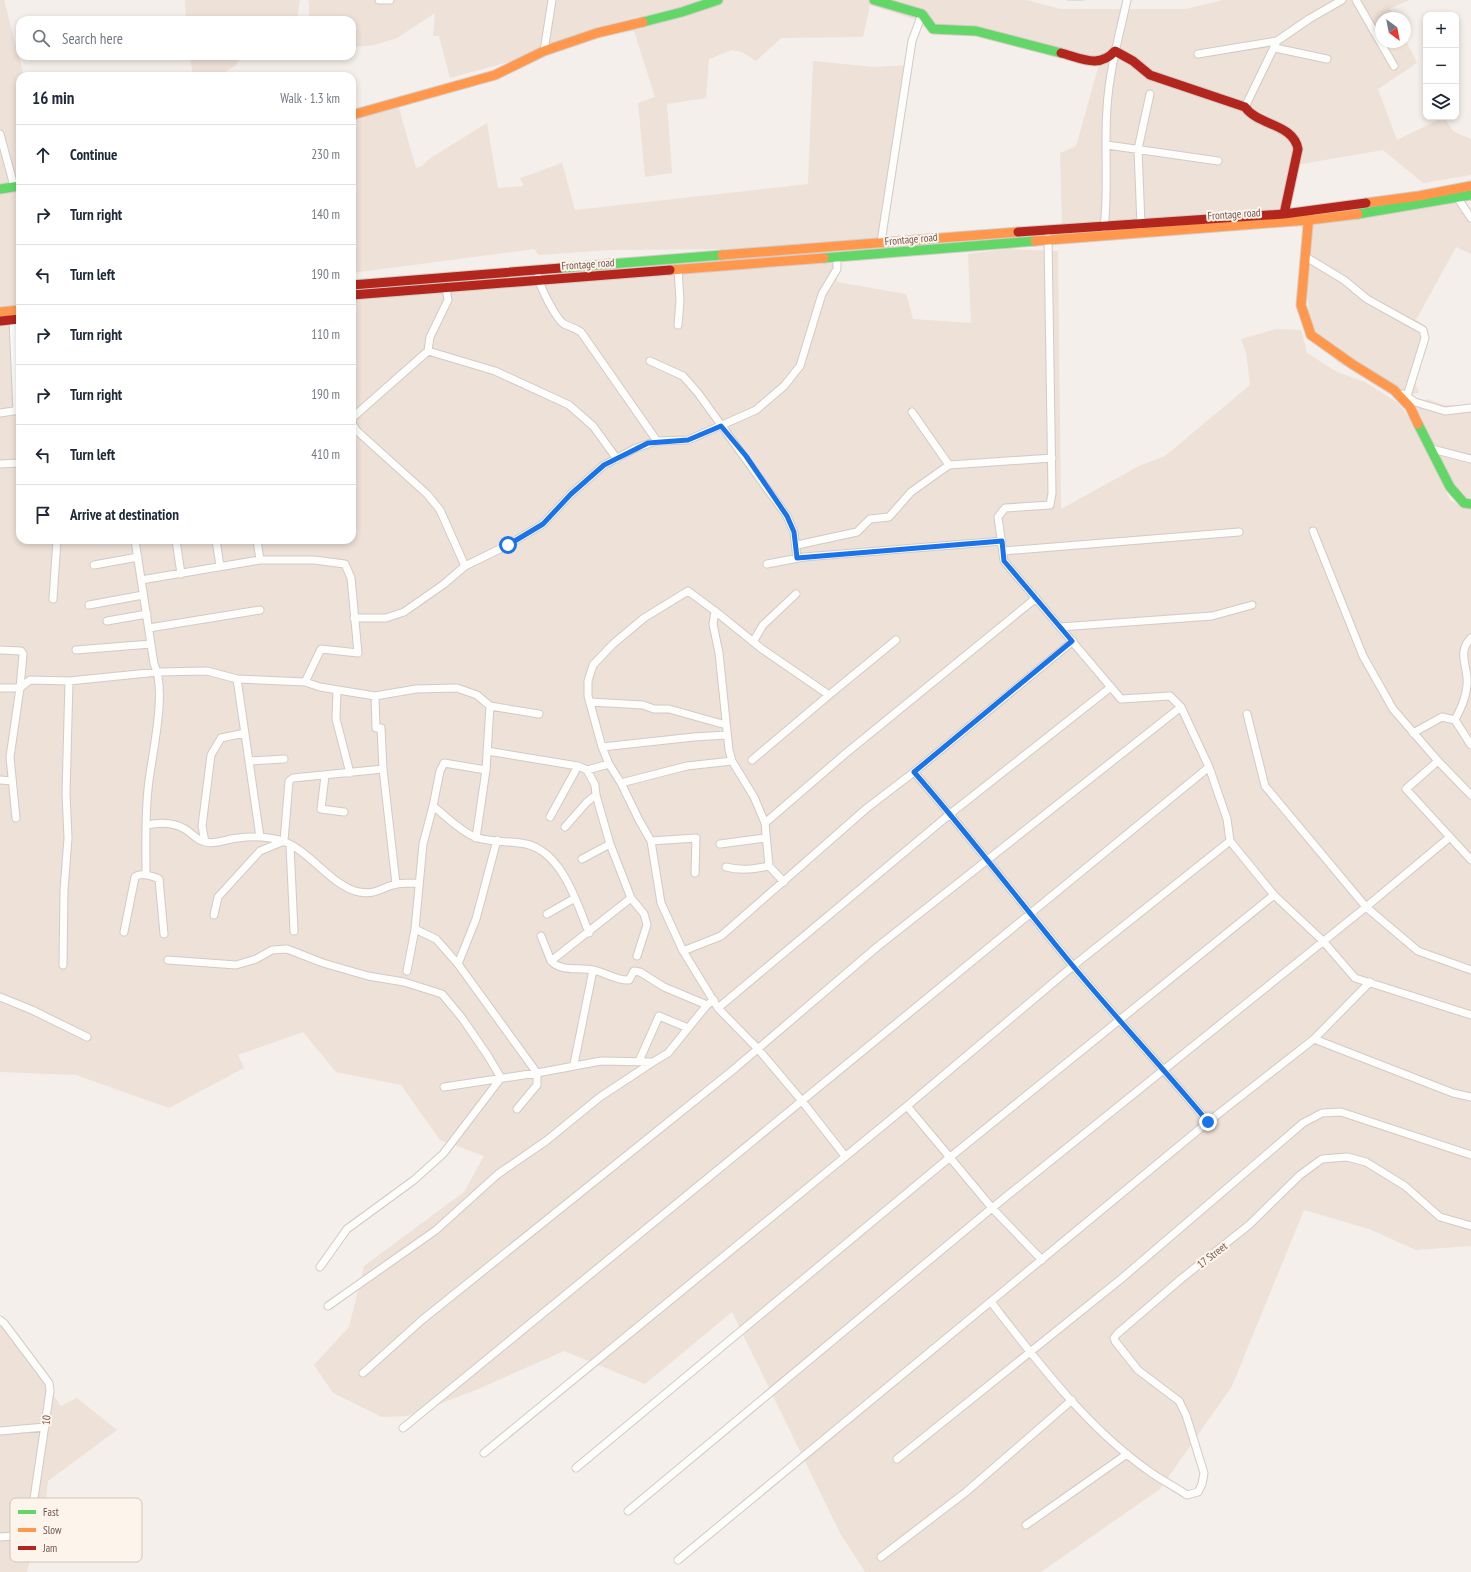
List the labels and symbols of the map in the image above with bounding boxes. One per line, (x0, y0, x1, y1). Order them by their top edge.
north arrow (1375, 12, 1411, 48)
street label: Frontage road (1207, 205, 1261, 223)
street label: Frontage road (884, 230, 938, 248)
street label: Frontage road (561, 255, 615, 273)
route start (499, 536, 517, 554)
route end (1199, 1113, 1217, 1131)
street label: 17 Street (1194, 1239, 1230, 1271)
street label: 10 (39, 1414, 53, 1426)
legend (10, 1498, 142, 1562)
text: Fast (43, 1505, 59, 1519)
text: Slow (43, 1523, 62, 1537)
text: Jam (42, 1541, 57, 1555)

